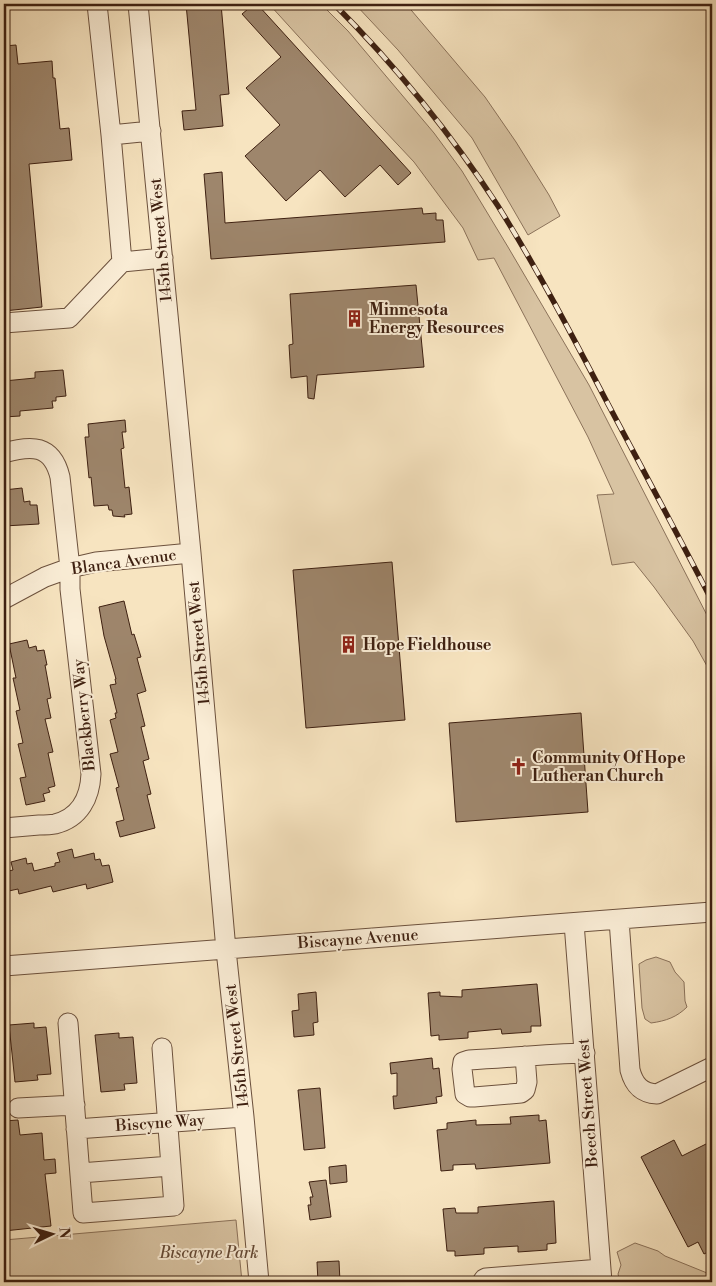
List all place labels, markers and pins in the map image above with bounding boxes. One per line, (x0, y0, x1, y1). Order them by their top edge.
place label: Minnesota Energy Resources (369, 300, 504, 338)
building icon: Minnesota Energy Resources (345, 309, 365, 329)
building icon: Hope Fieldhouse (339, 635, 359, 655)
place label: Hope Fieldhouse (363, 635, 492, 655)
place label: Community Of Hope Lutheran Church (532, 748, 686, 786)
church icon: Community Of Hope Lutheran Church (508, 757, 528, 777)

